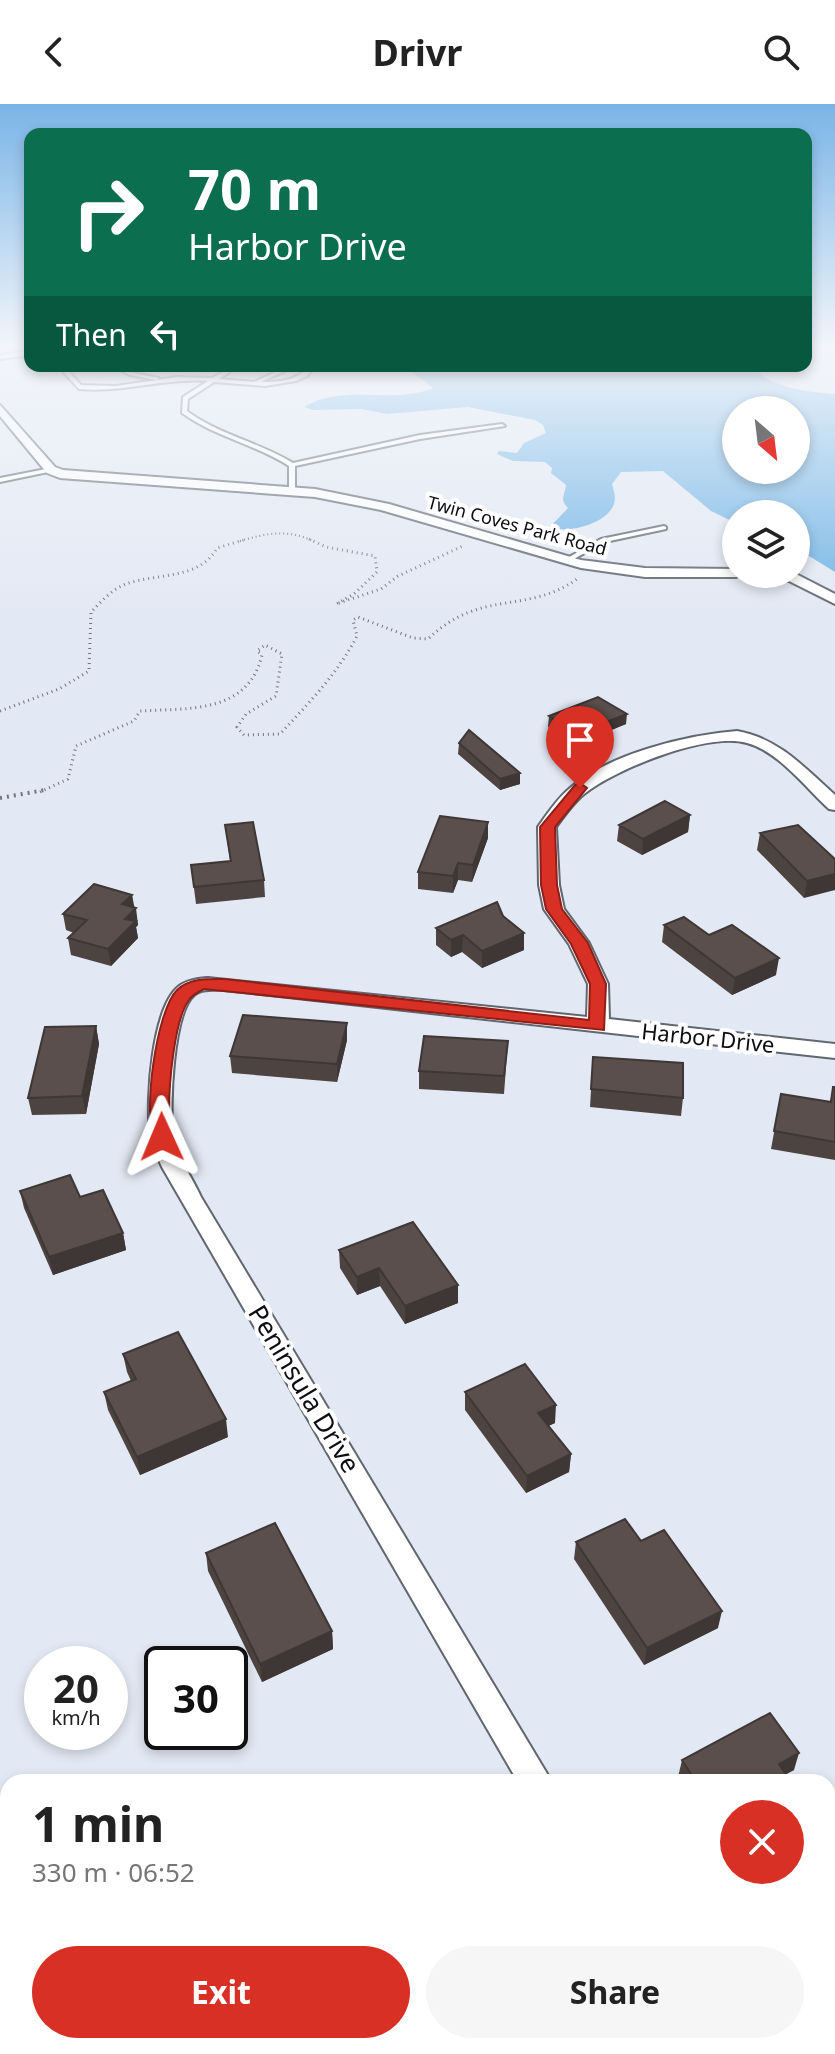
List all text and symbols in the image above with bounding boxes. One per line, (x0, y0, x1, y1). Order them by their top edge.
text: Drivr (373, 28, 462, 77)
icon: back (32, 30, 76, 74)
icon: search (759, 30, 803, 74)
text: 70 m (188, 150, 321, 226)
icon: right (56, 160, 160, 264)
text: Harbor Drive (188, 222, 407, 271)
icon: left (143, 312, 187, 356)
text: Then (56, 314, 127, 355)
north arrow (722, 396, 810, 484)
map controls (722, 396, 810, 588)
street label: Twin Coves Park Road (425, 490, 610, 561)
button: layers (722, 500, 810, 588)
pin (546, 706, 614, 788)
icon: arrive (558, 718, 602, 762)
street label: Harbor Drive (640, 1015, 776, 1059)
position arrow (120, 1095, 204, 1179)
street label: Peninsula Drive (240, 1298, 369, 1479)
speed limit sign: 30 (144, 1646, 248, 1750)
text: 20 (53, 1660, 99, 1715)
text: km/h (51, 1704, 101, 1731)
text: 1 min (32, 1791, 164, 1856)
button: close (720, 1800, 804, 1884)
text: 330 m · 06:52 (32, 1854, 195, 1890)
button: Exit (32, 1946, 410, 2038)
button: Share (426, 1946, 804, 2038)

